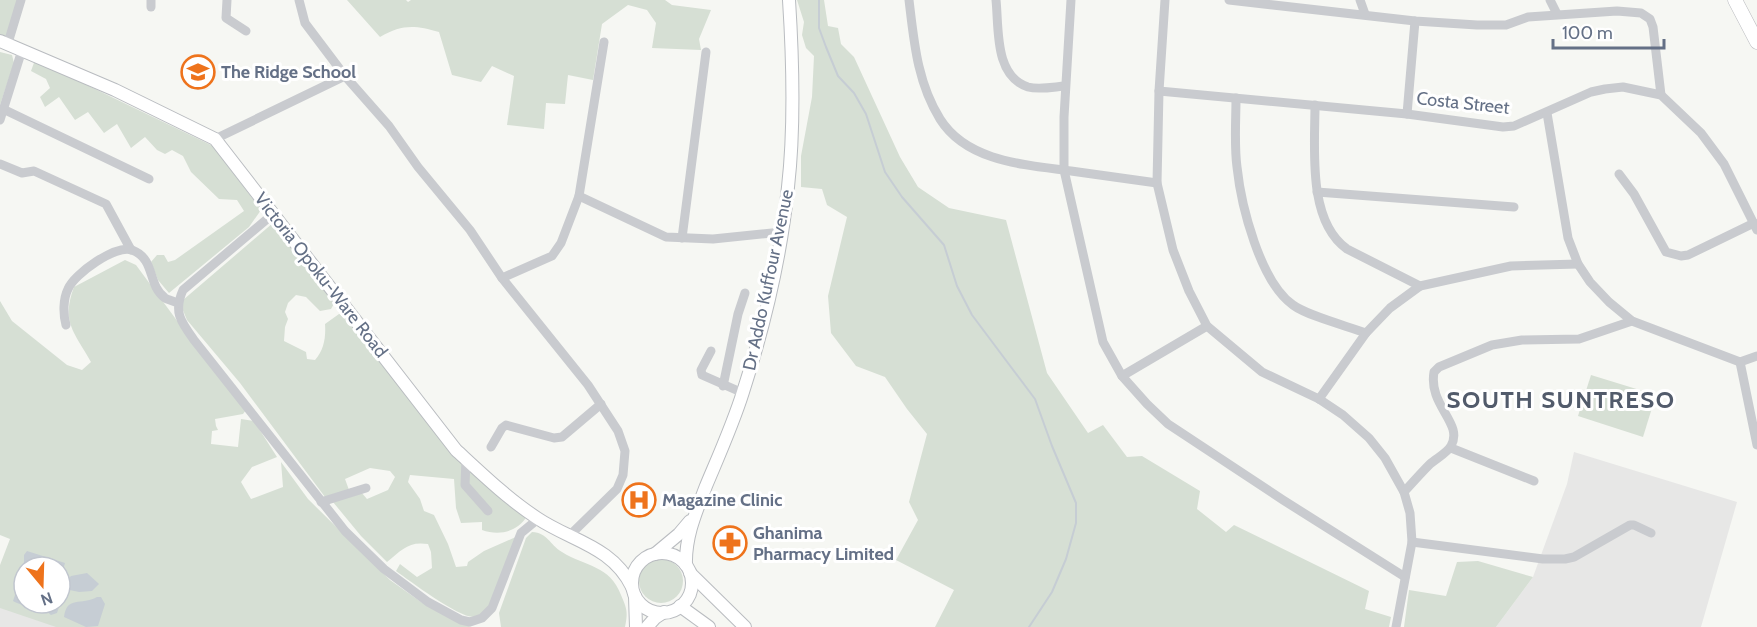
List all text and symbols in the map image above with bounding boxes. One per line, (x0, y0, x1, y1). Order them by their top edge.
scale bar (1553, 12, 1664, 50)
text: 100 m (1562, 22, 1613, 44)
school or university icon: The Ridge School (180, 54, 216, 90)
place label: The Ridge School (221, 61, 356, 83)
street label: Costa Street (1415, 87, 1511, 119)
street label: Dr Addo Kuffour Avenue (738, 187, 798, 373)
street label: Victoria Opoku-Ware Road (250, 188, 392, 362)
district label: SOUTH SUNTRESO (1447, 385, 1675, 414)
hospital icon: Magazine Clinic (621, 482, 657, 518)
place label: Magazine Clinic (662, 489, 782, 511)
place label: Ghanima Pharmacy Limited (753, 522, 894, 565)
pharmacy icon: Ghanima Pharmacy Limited (712, 525, 748, 561)
north arrow (12, 555, 72, 615)
text: N (38, 588, 55, 610)

